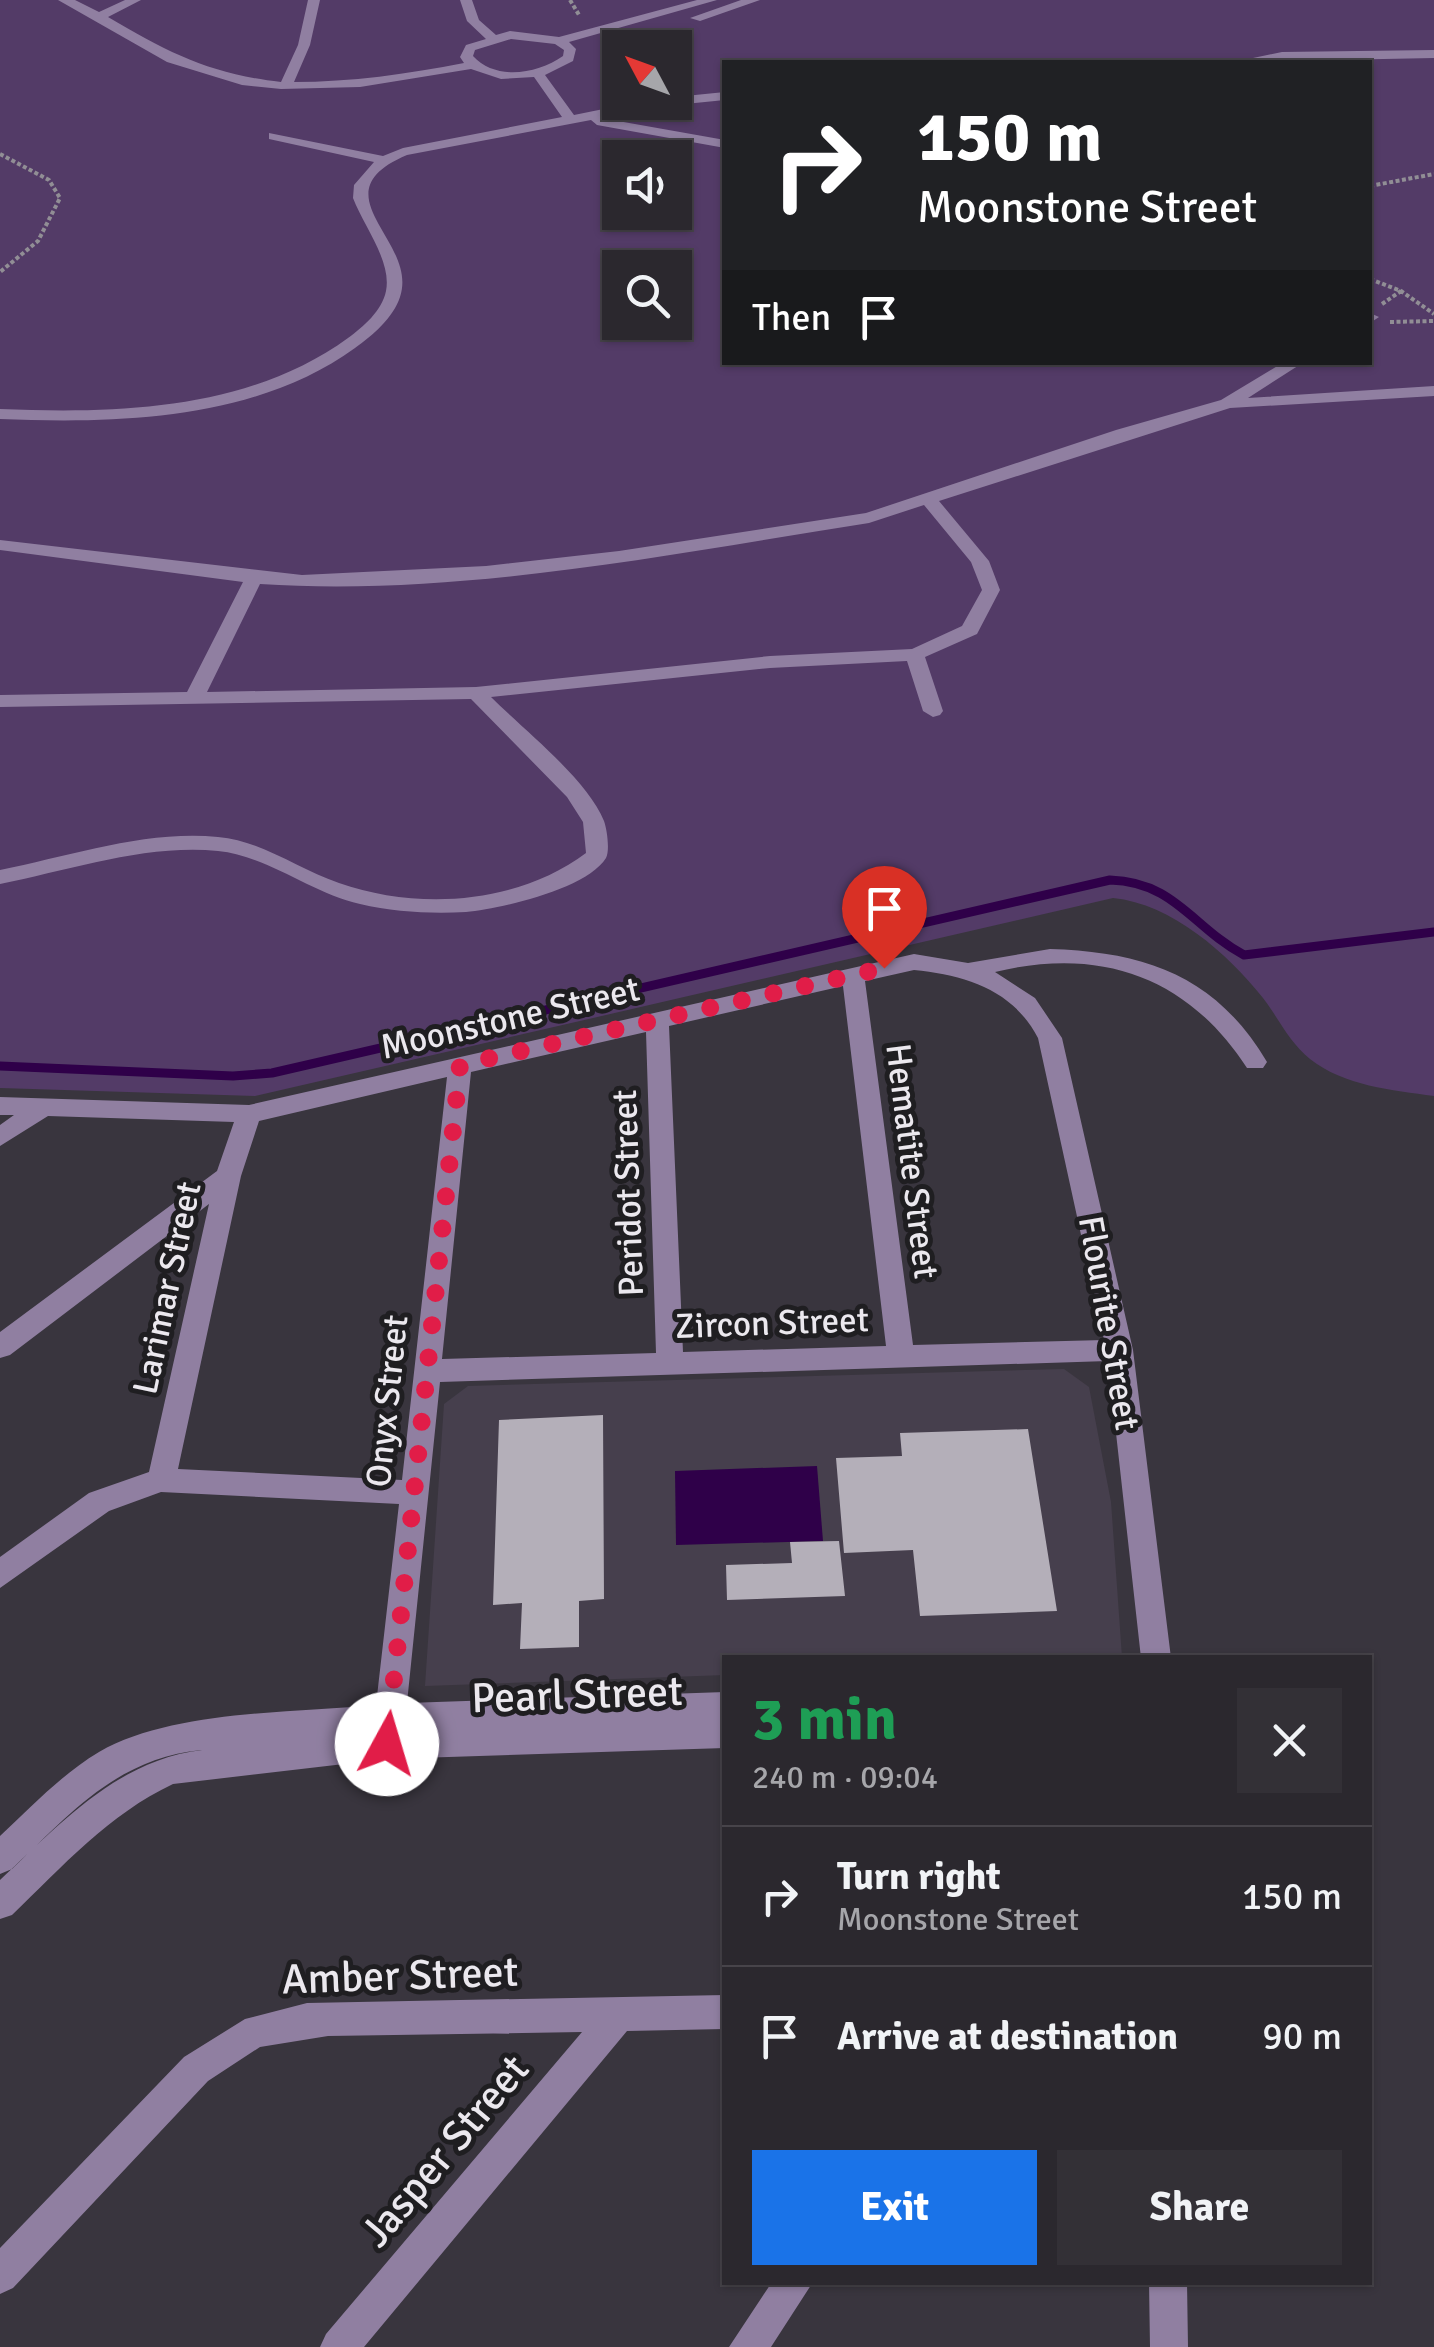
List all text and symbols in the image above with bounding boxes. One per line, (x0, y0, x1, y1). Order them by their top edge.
north arrow (602, 30, 692, 120)
map controls (602, 30, 692, 340)
text: 150 m (917, 94, 1102, 180)
icon: right (752, 100, 882, 230)
button: sound (602, 140, 692, 230)
text: Moonstone Street (917, 180, 1257, 235)
button: search (602, 250, 692, 340)
icon: arrive (851, 290, 906, 345)
text: Then (752, 294, 831, 341)
pin (842, 866, 927, 969)
icon: arrive (857, 881, 912, 936)
street label: Moonstone Street (376, 967, 644, 1069)
street label: Hematite Street (876, 1041, 948, 1281)
street label: Peridot Street (603, 1089, 653, 1297)
street label: Larimar Street (124, 1178, 210, 1398)
street label: Flourite Street (1069, 1213, 1149, 1433)
street label: Zircon Street (674, 1298, 870, 1348)
street label: Onyx Street (357, 1313, 417, 1489)
street label: Pearl Street (470, 1666, 684, 1724)
text: 3 min (752, 1683, 897, 1757)
button: close (1237, 1688, 1342, 1793)
position arrow (335, 1692, 439, 1796)
text: 240 m · 09:04 (752, 1758, 938, 1797)
text: Turn right (837, 1853, 1001, 1900)
icon: right (752, 1869, 807, 1924)
text: 150 m (1242, 1873, 1342, 1920)
text: Moonstone Street (837, 1900, 1079, 1939)
street label: Amber Street (281, 1946, 519, 2006)
icon: arrive (752, 2009, 807, 2064)
text: Arrive at destination (837, 2013, 1178, 2060)
text: 90 m (1262, 2013, 1342, 2060)
street label: Jasper Street (350, 2045, 540, 2257)
button: Exit (752, 2150, 1037, 2265)
button: Share (1057, 2150, 1342, 2265)

